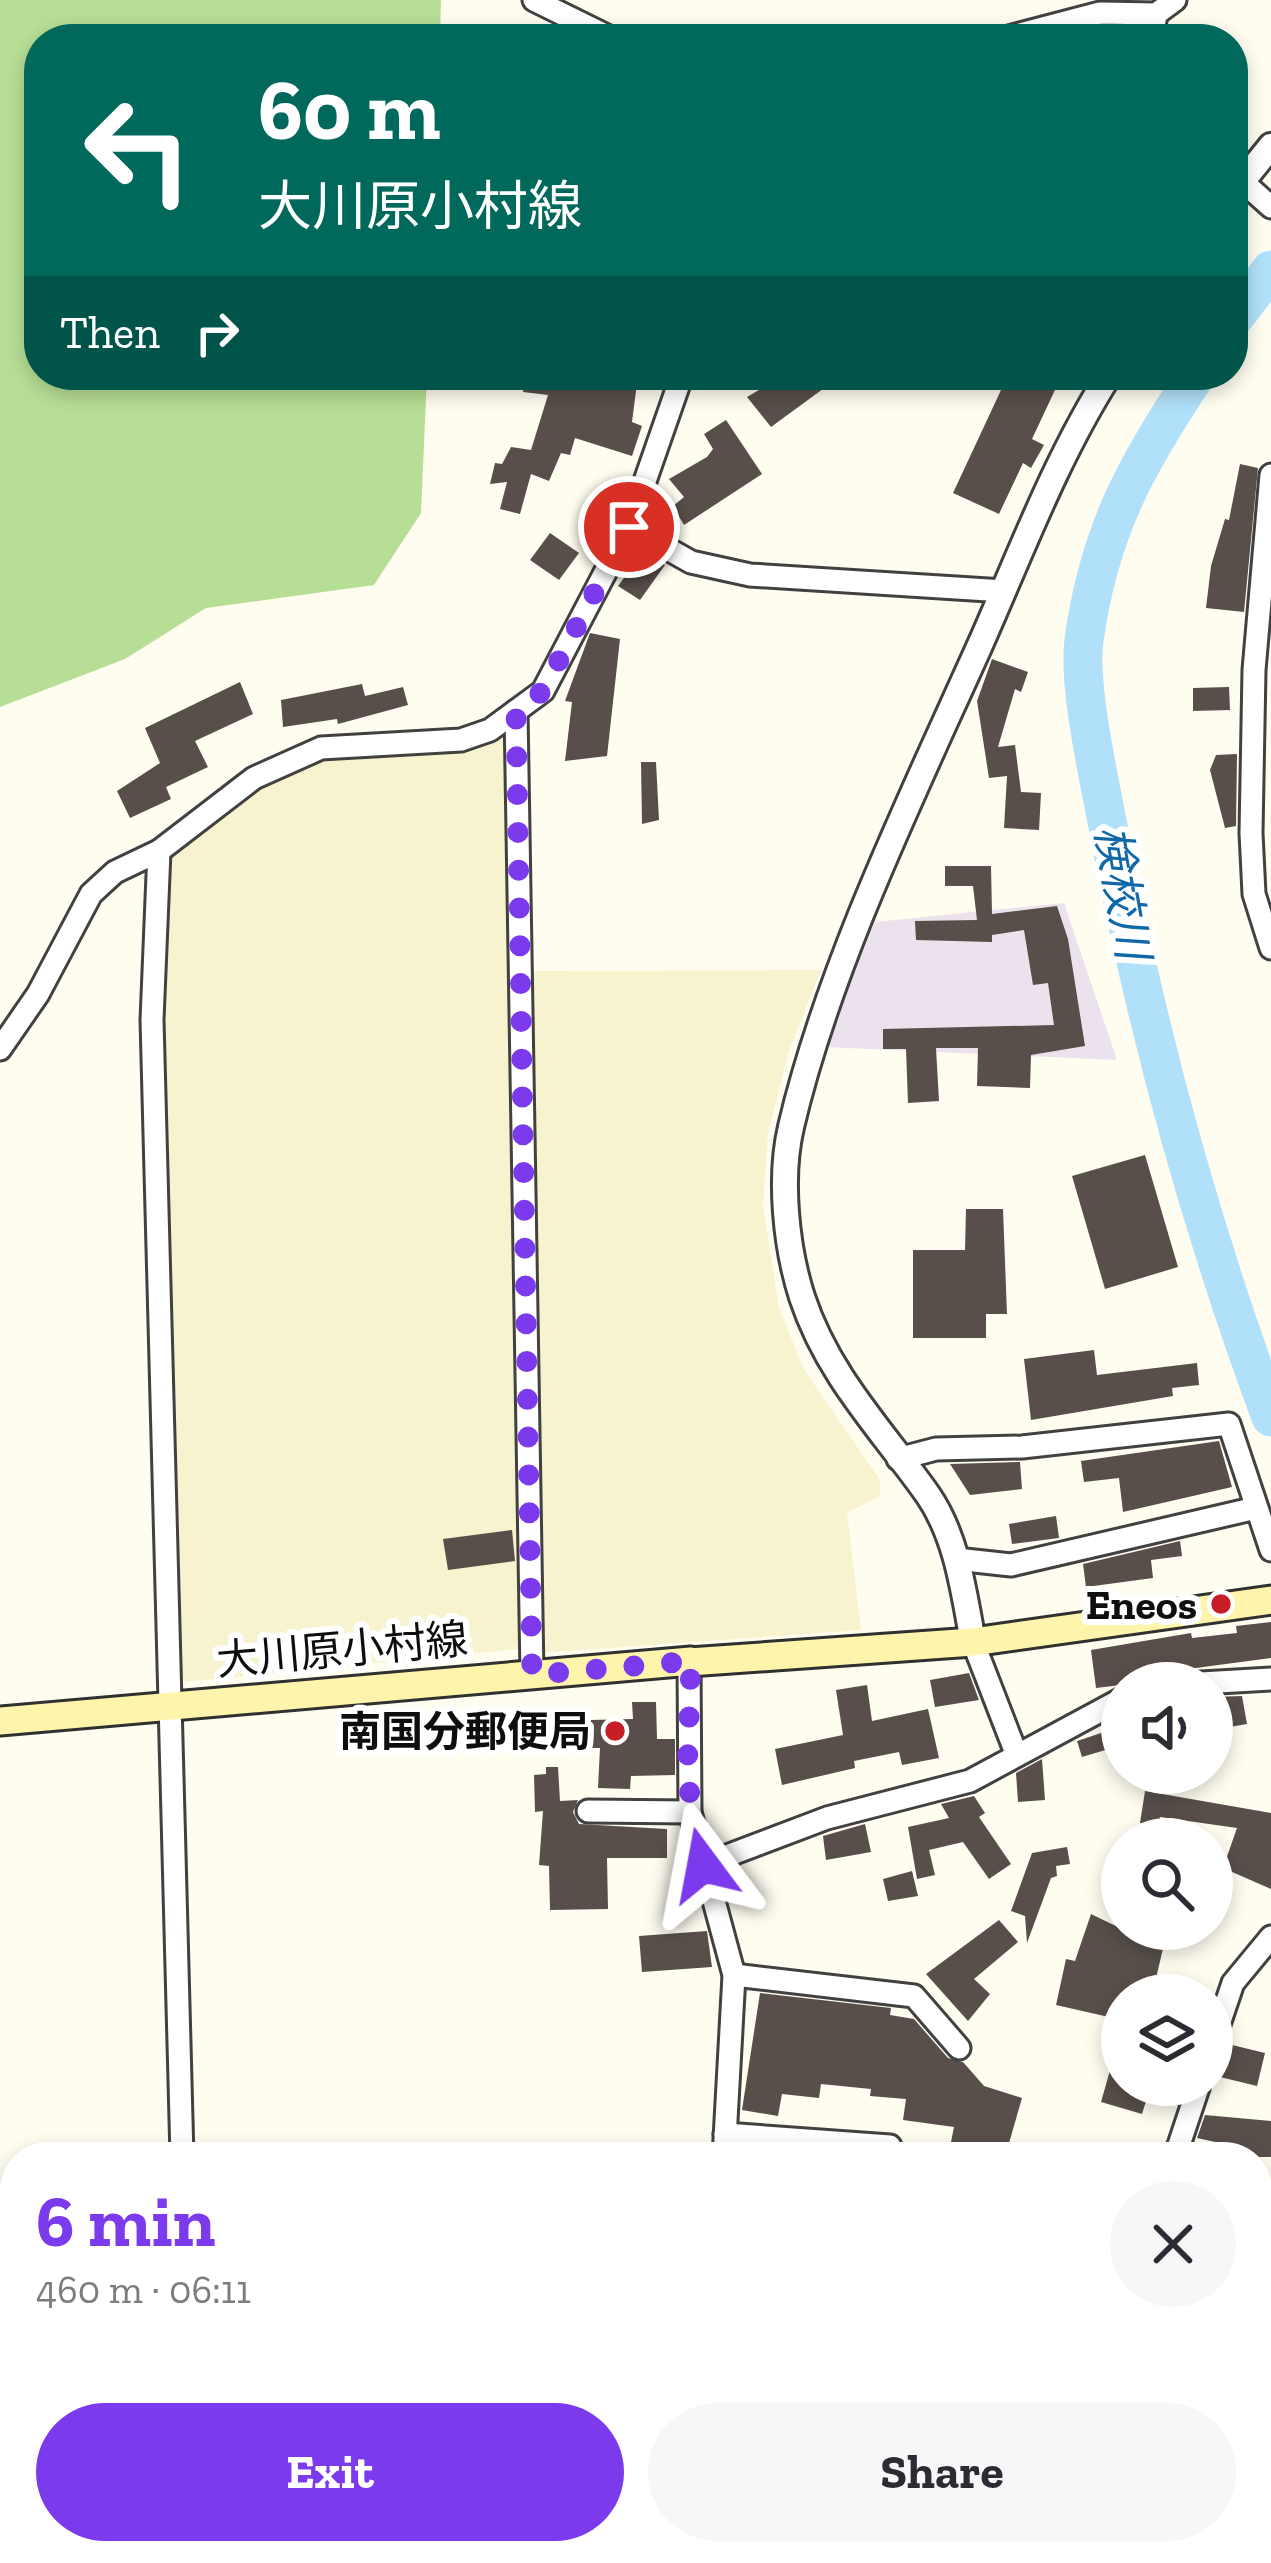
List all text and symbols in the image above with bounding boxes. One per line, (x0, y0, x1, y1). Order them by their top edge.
text: 60 m (258, 60, 441, 161)
icon: left (60, 72, 216, 228)
text: 大川原小村線 (258, 174, 582, 239)
icon: right (184, 300, 250, 366)
text: Then (60, 306, 160, 360)
pin (578, 476, 680, 578)
icon: arrive (596, 494, 662, 560)
water label: 検校川 (1084, 821, 1161, 967)
place label: Eneos (1086, 1579, 1197, 1630)
marker: Eneos (1208, 1591, 1234, 1617)
street label: 大川原小村線 (214, 1613, 470, 1686)
map controls (1101, 1662, 1233, 2106)
button: sound (1101, 1662, 1233, 1794)
place label: 南国分郵便局 (339, 1706, 591, 1757)
marker: 南国分郵便局 (602, 1718, 628, 1744)
position arrow (640, 1802, 766, 1928)
button: search (1101, 1818, 1233, 1950)
button: layers (1101, 1974, 1233, 2106)
text: 6 min (36, 2178, 215, 2264)
button: close (1110, 2181, 1236, 2307)
text: 460 m · 06:11 (36, 2266, 251, 2313)
button: Exit (36, 2403, 624, 2541)
button: Share (648, 2403, 1236, 2541)

